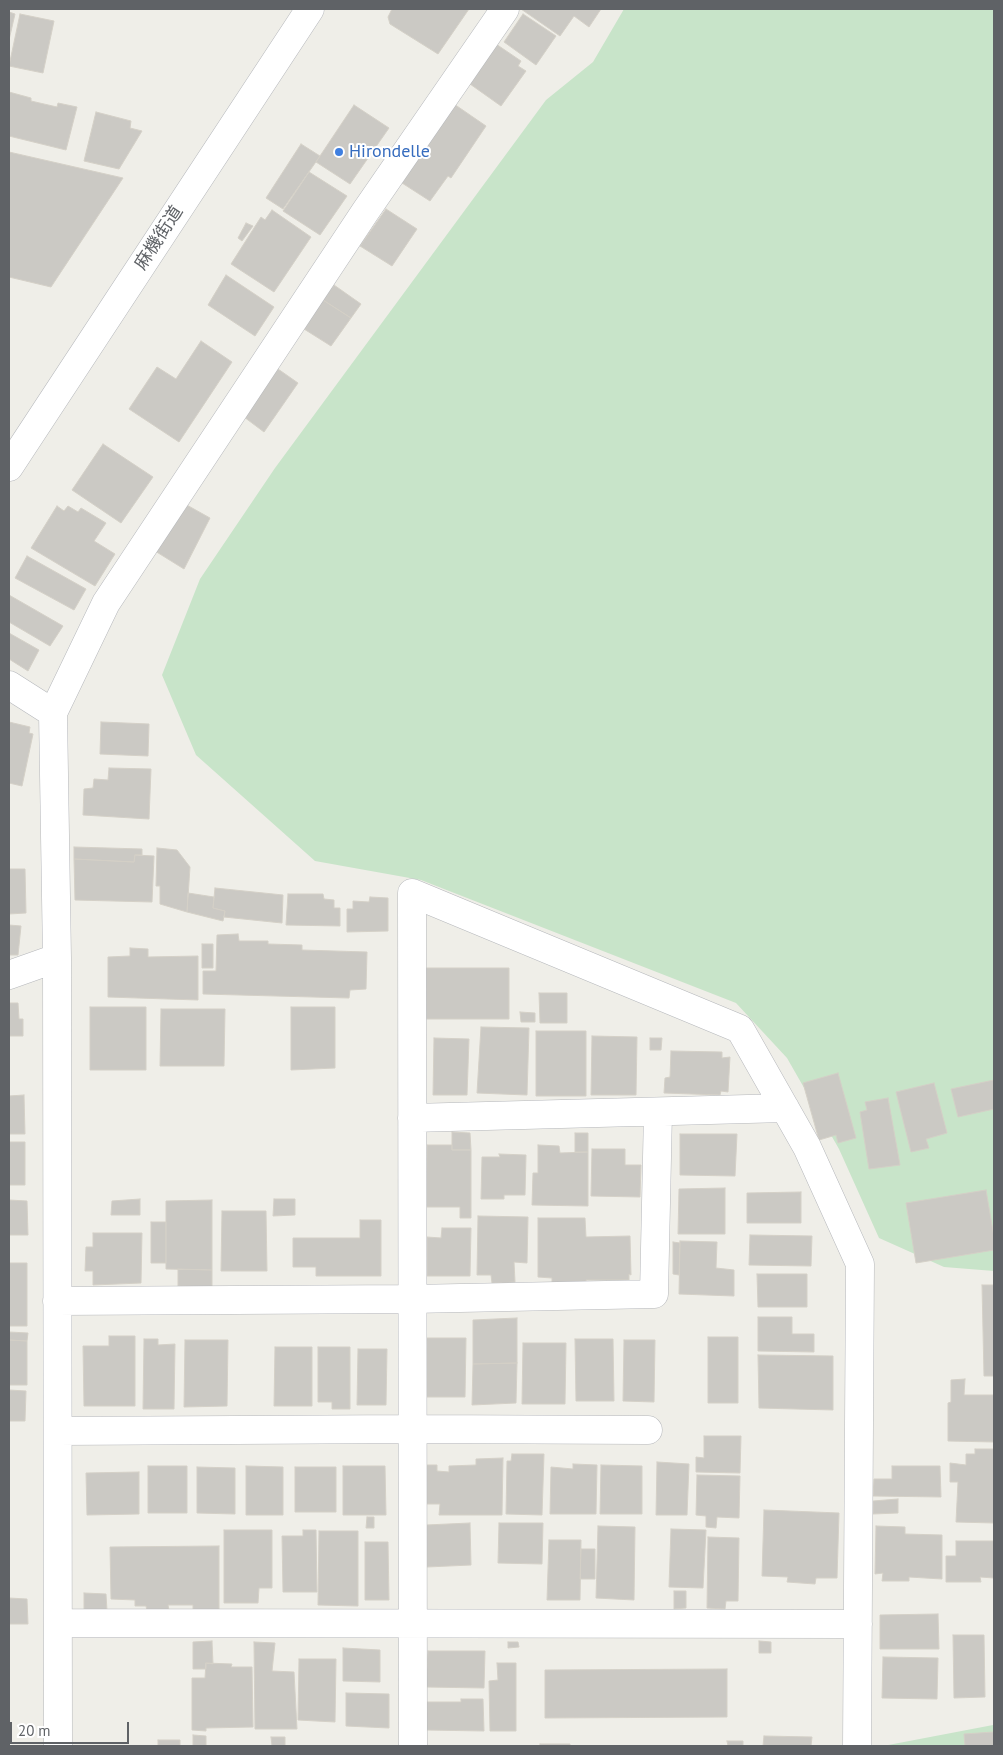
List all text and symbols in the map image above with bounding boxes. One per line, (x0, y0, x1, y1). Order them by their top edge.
place label: Hirondelle (349, 141, 430, 163)
marker: Hirondelle (333, 146, 345, 158)
street label: 麻機街道 (130, 202, 188, 274)
scale bar (12, 1712, 131, 1744)
text: 20 m (18, 1721, 51, 1740)

